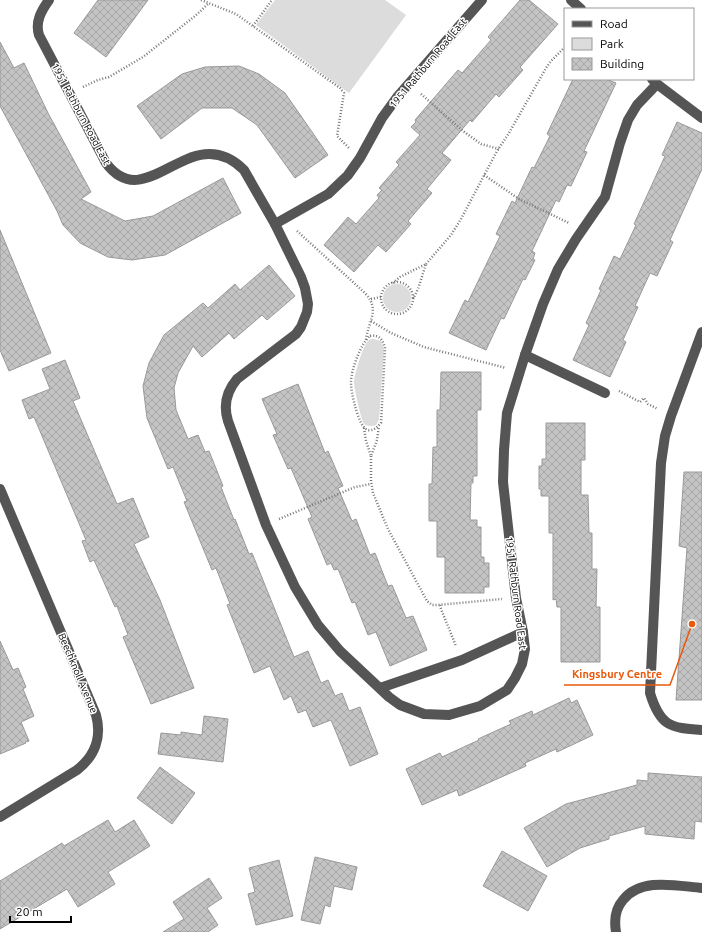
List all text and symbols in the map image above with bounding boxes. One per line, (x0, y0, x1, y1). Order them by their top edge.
legend (564, 8, 694, 80)
street label: 1951 Rathburn Road East (387, 16, 469, 110)
text: Road (600, 17, 628, 30)
text: Park (600, 37, 624, 50)
text: Building (600, 57, 644, 70)
street label: 1951 Rathburn Road East (49, 61, 113, 167)
street label: 1951 Rathburn Road East (504, 536, 528, 650)
street label: Beechknoll Avenue (56, 631, 100, 715)
callout: Kingsbury Centre (564, 662, 670, 685)
text: Kingsbury Centre (572, 668, 662, 680)
scale bar (10, 898, 71, 924)
text: 20 m (16, 905, 43, 918)

